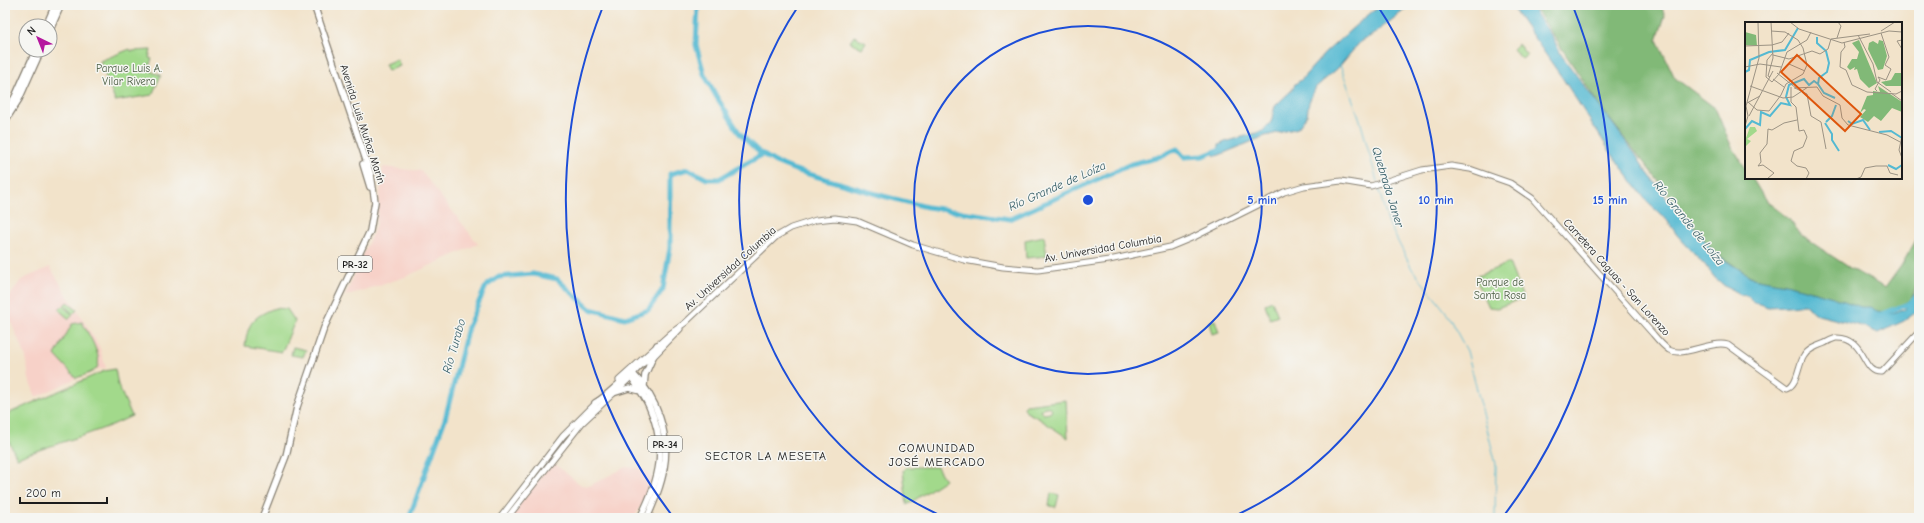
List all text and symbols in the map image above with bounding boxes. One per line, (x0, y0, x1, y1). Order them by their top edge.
north arrow (18, 18, 58, 58)
inset map (1745, 22, 1902, 179)
text: N (24, 24, 39, 38)
park label: Parque Luis A. Vilar Rivera (96, 62, 162, 88)
street label: Avenida Luis Muñoz Marín (337, 63, 388, 185)
water label: Quebrada Janer (1369, 145, 1407, 230)
water label: Río Grande de Loíza (1006, 158, 1108, 214)
water label: Río Grande de Loíza (1651, 178, 1727, 268)
centre of rings (1081, 193, 1095, 207)
text: 5 min (1247, 193, 1277, 207)
text: 10 min (1419, 193, 1453, 207)
text: 15 min (1593, 193, 1627, 207)
street label: Carretera Caguas - San Lorenzo (1561, 216, 1673, 339)
street label: Av. Universidad Columbia (682, 224, 779, 313)
street label: Av. Universidad Columbia (1044, 232, 1163, 265)
road number: PR-32 (338, 256, 372, 272)
park label: Parque de Santa Rosa (1474, 276, 1526, 302)
water label: Río Turabo (440, 317, 468, 375)
road number: PR-34 (648, 436, 682, 452)
district label: COMUNIDAD JOSÉ MERCADO (888, 441, 986, 469)
district label: SECTOR LA MESETA (705, 449, 827, 463)
scale bar (20, 479, 107, 505)
text: 200 m (26, 486, 61, 500)

